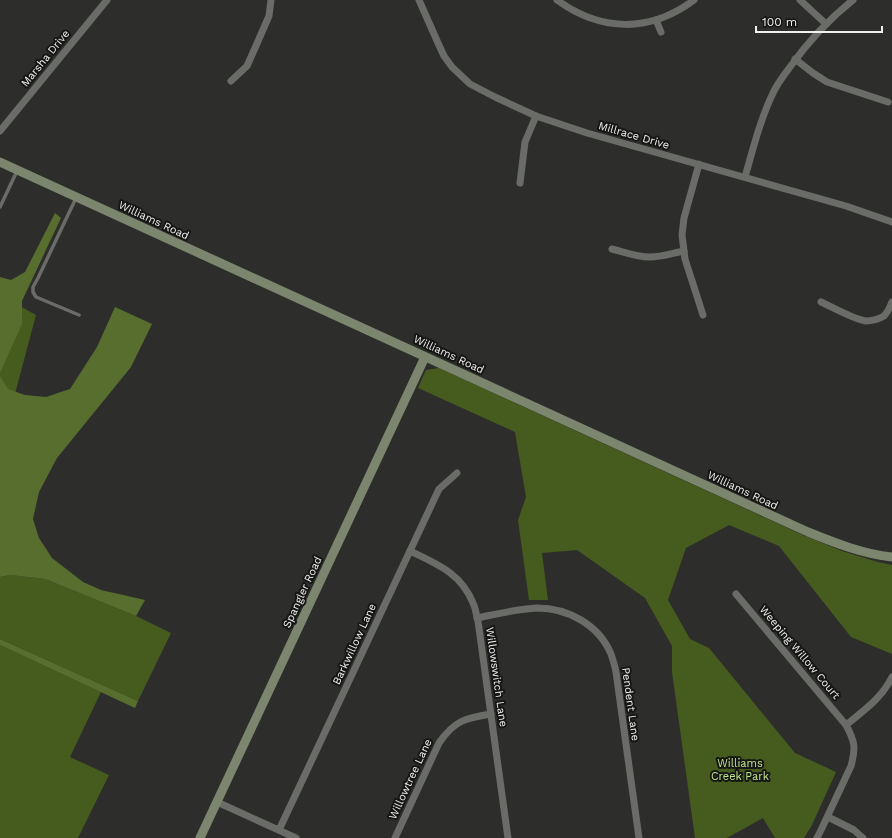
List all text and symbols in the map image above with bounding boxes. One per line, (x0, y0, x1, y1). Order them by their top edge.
scale bar (756, 8, 882, 34)
text: 100 m (762, 15, 797, 29)
street label: Marsha Drive (18, 27, 72, 89)
street label: Millrace Drive (597, 119, 671, 152)
street label: Williams Road (116, 198, 191, 242)
street label: Williams Road (411, 332, 486, 376)
street label: Williams Road (705, 468, 780, 512)
street label: Spangler Road (280, 554, 325, 630)
street label: Barkwillow Lane (330, 602, 379, 687)
street label: Weeping Willow Court (757, 603, 843, 702)
street label: Willowswitch Lane (483, 626, 510, 728)
street label: Pendent Lane (619, 666, 642, 742)
street label: Willowtree Lane (386, 737, 435, 821)
park label: Williams Creek Park (711, 757, 769, 783)

